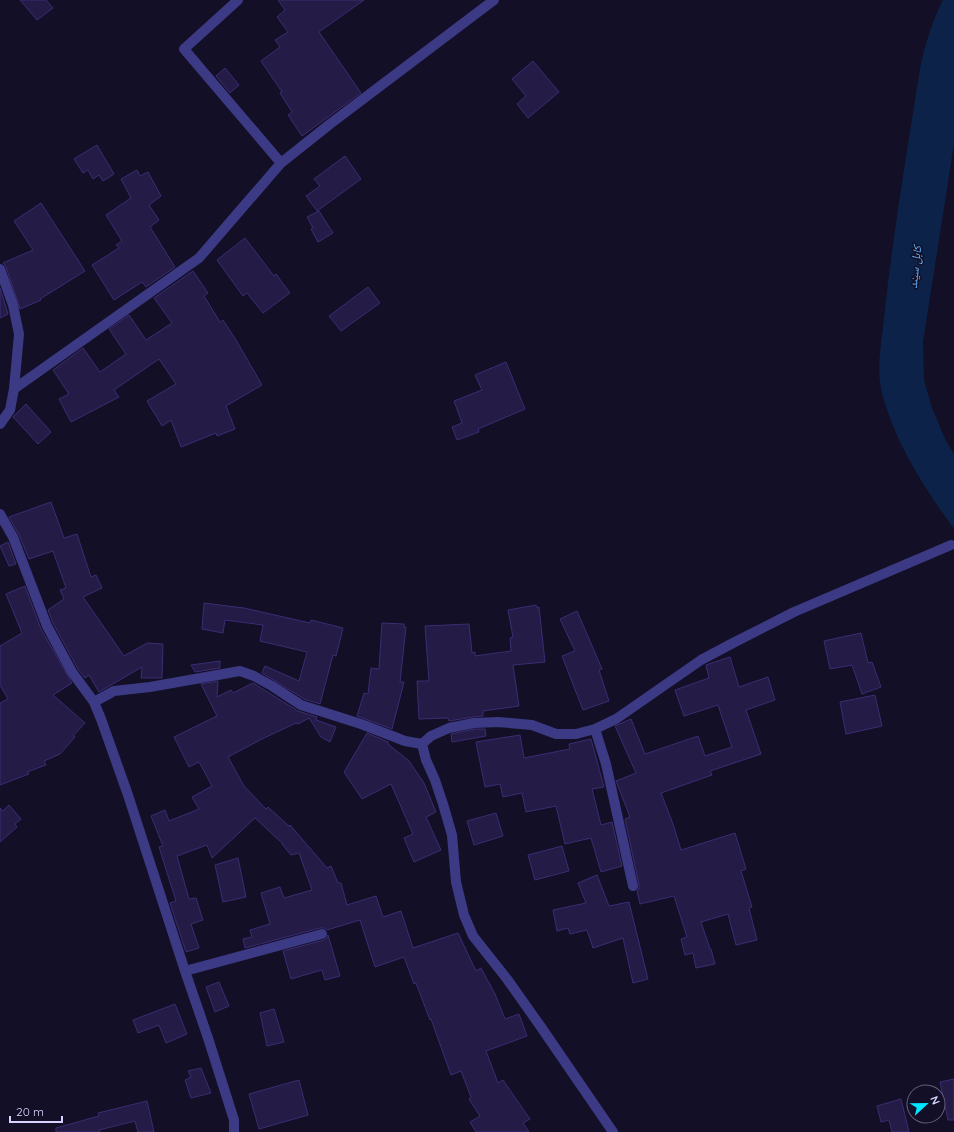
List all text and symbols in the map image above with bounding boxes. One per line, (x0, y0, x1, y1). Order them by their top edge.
water label: کابل سيند (905, 243, 925, 289)
north arrow (906, 1084, 946, 1124)
text: N (927, 1094, 943, 1107)
scale bar (10, 1098, 62, 1124)
text: 20 m (16, 1104, 44, 1119)

